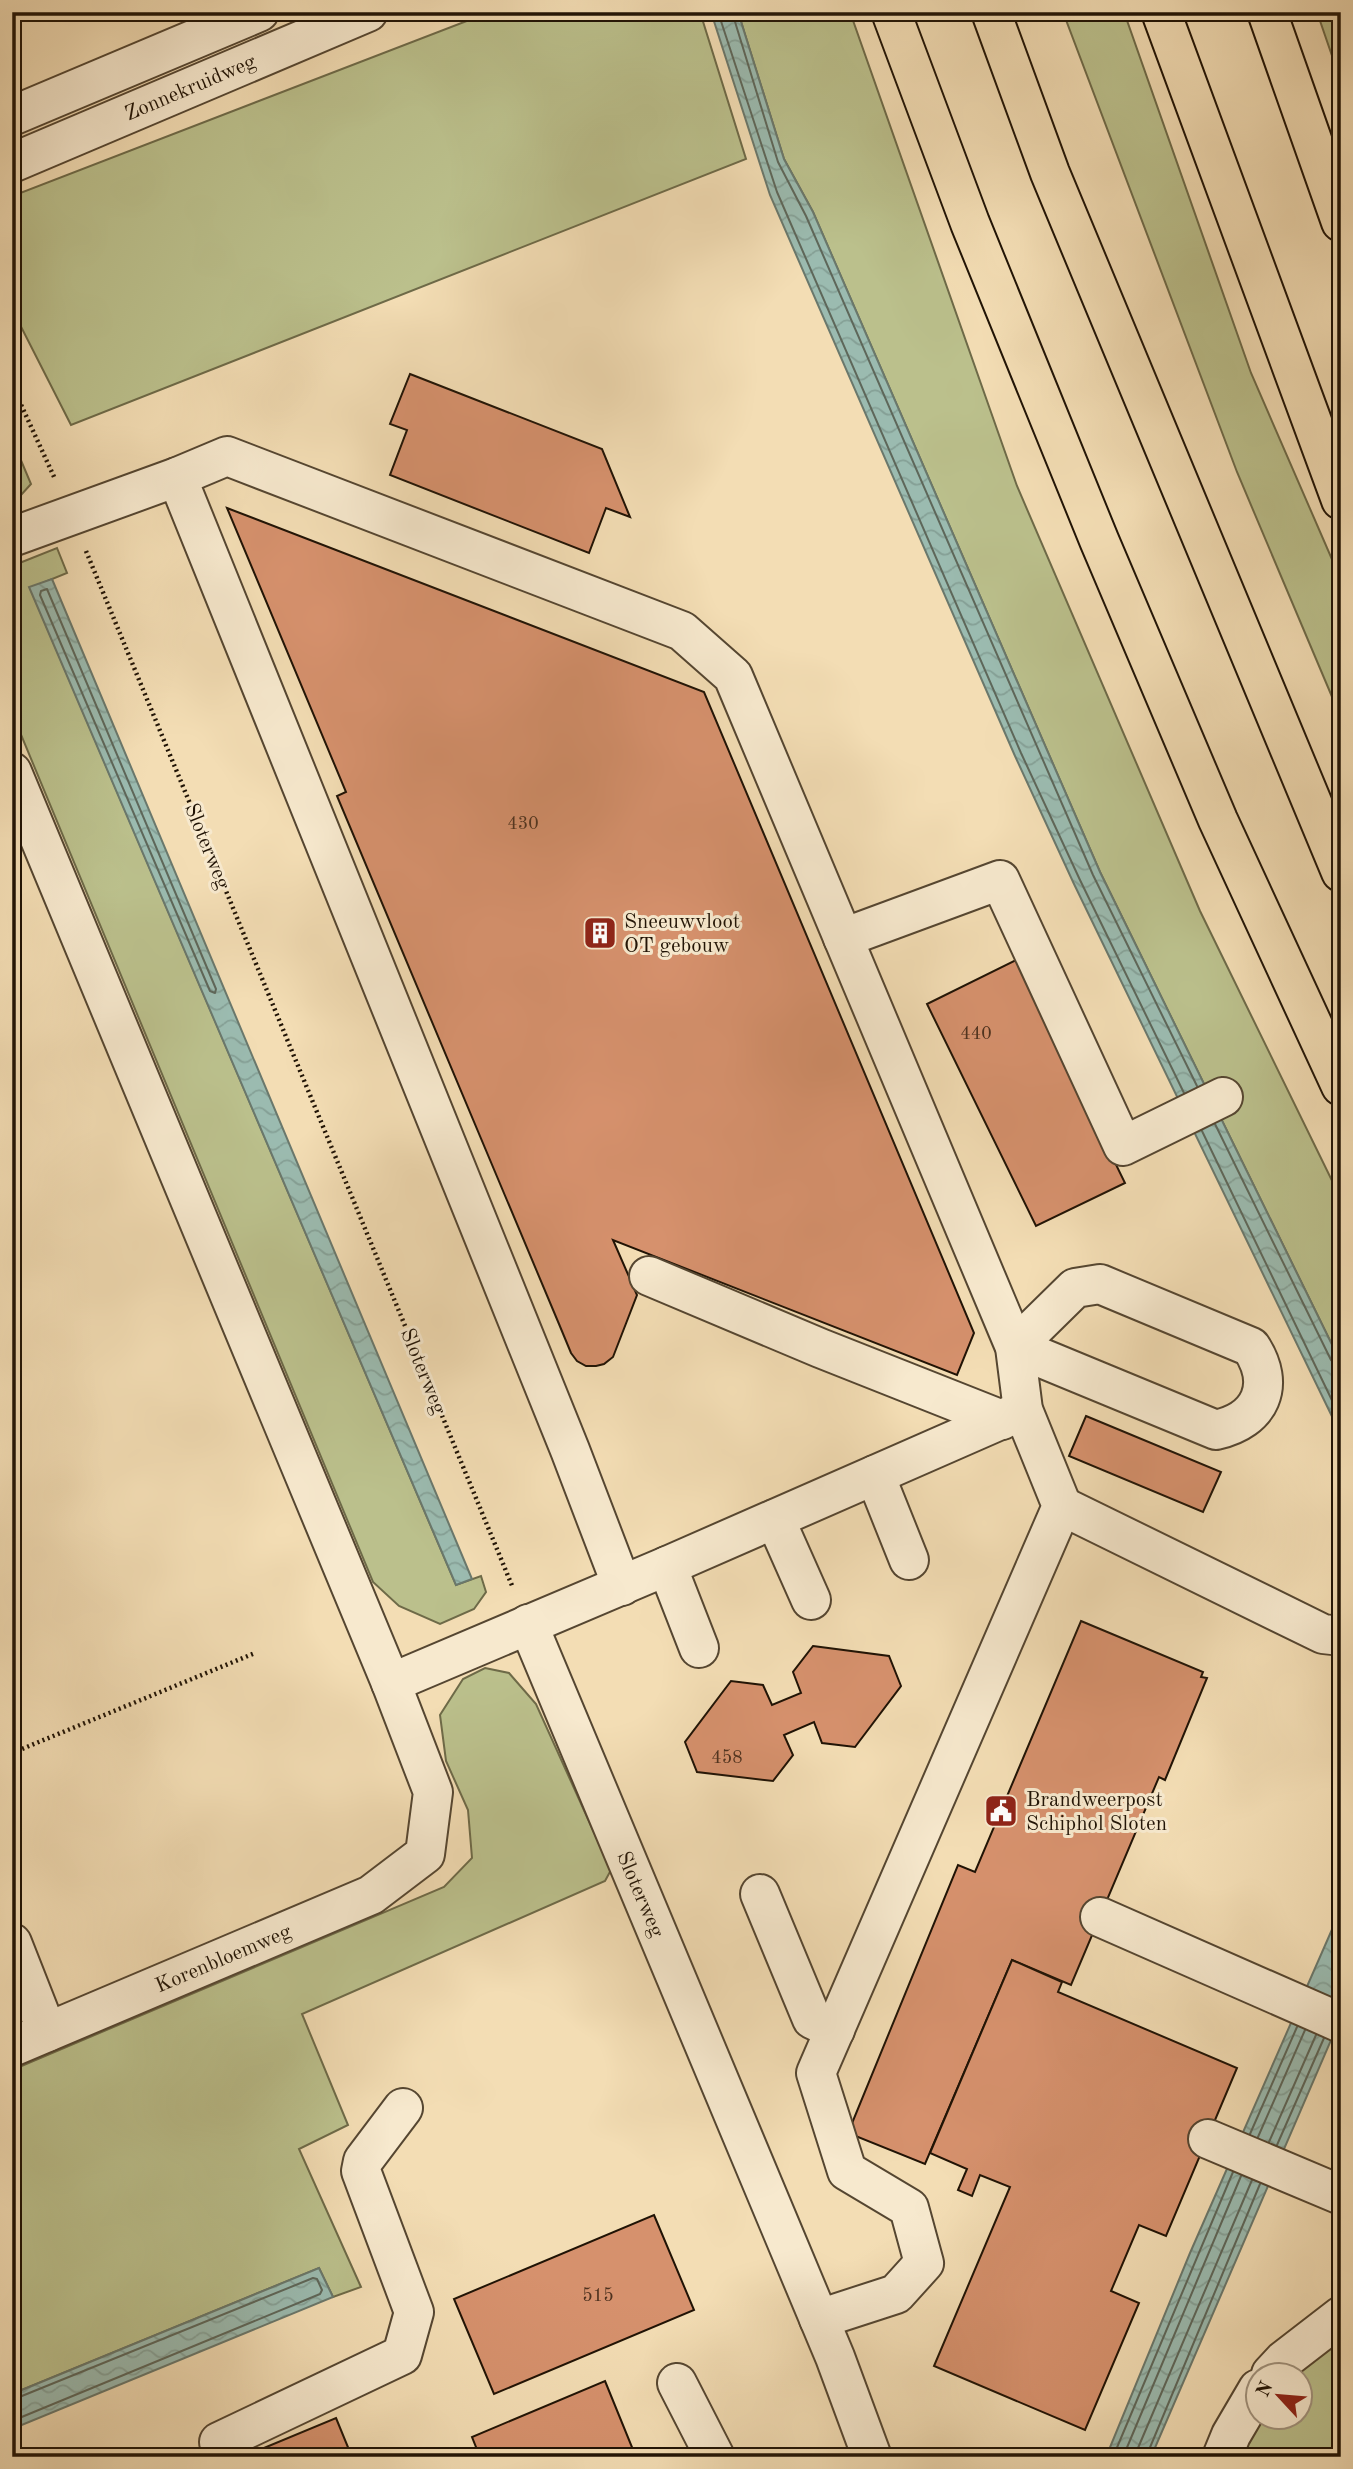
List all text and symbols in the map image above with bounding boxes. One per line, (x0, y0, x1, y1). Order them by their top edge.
street label: Zonnekruidweg (122, 51, 260, 125)
street label: Sloterweg (180, 800, 234, 893)
house number: 430 (507, 815, 539, 833)
place label: Sneeuwvloot OT gebouw (624, 912, 740, 957)
building icon: Sneeuwvloot OT gebouw (581, 914, 619, 952)
house number: 440 (960, 1025, 992, 1043)
street label: Sloterweg (396, 1325, 450, 1418)
house number: 458 (711, 1749, 743, 1767)
place label: Brandweerpost Schiphol Sloten (1026, 1790, 1167, 1835)
public building icon: Brandweerpost Schiphol Sloten (982, 1792, 1020, 1830)
street label: Sloterweg (612, 1849, 667, 1941)
street label: Korenbloemweg (153, 1921, 295, 1997)
house number: 515 (582, 2287, 614, 2305)
north arrow (1244, 2360, 1314, 2430)
text: N (1254, 2379, 1278, 2400)

